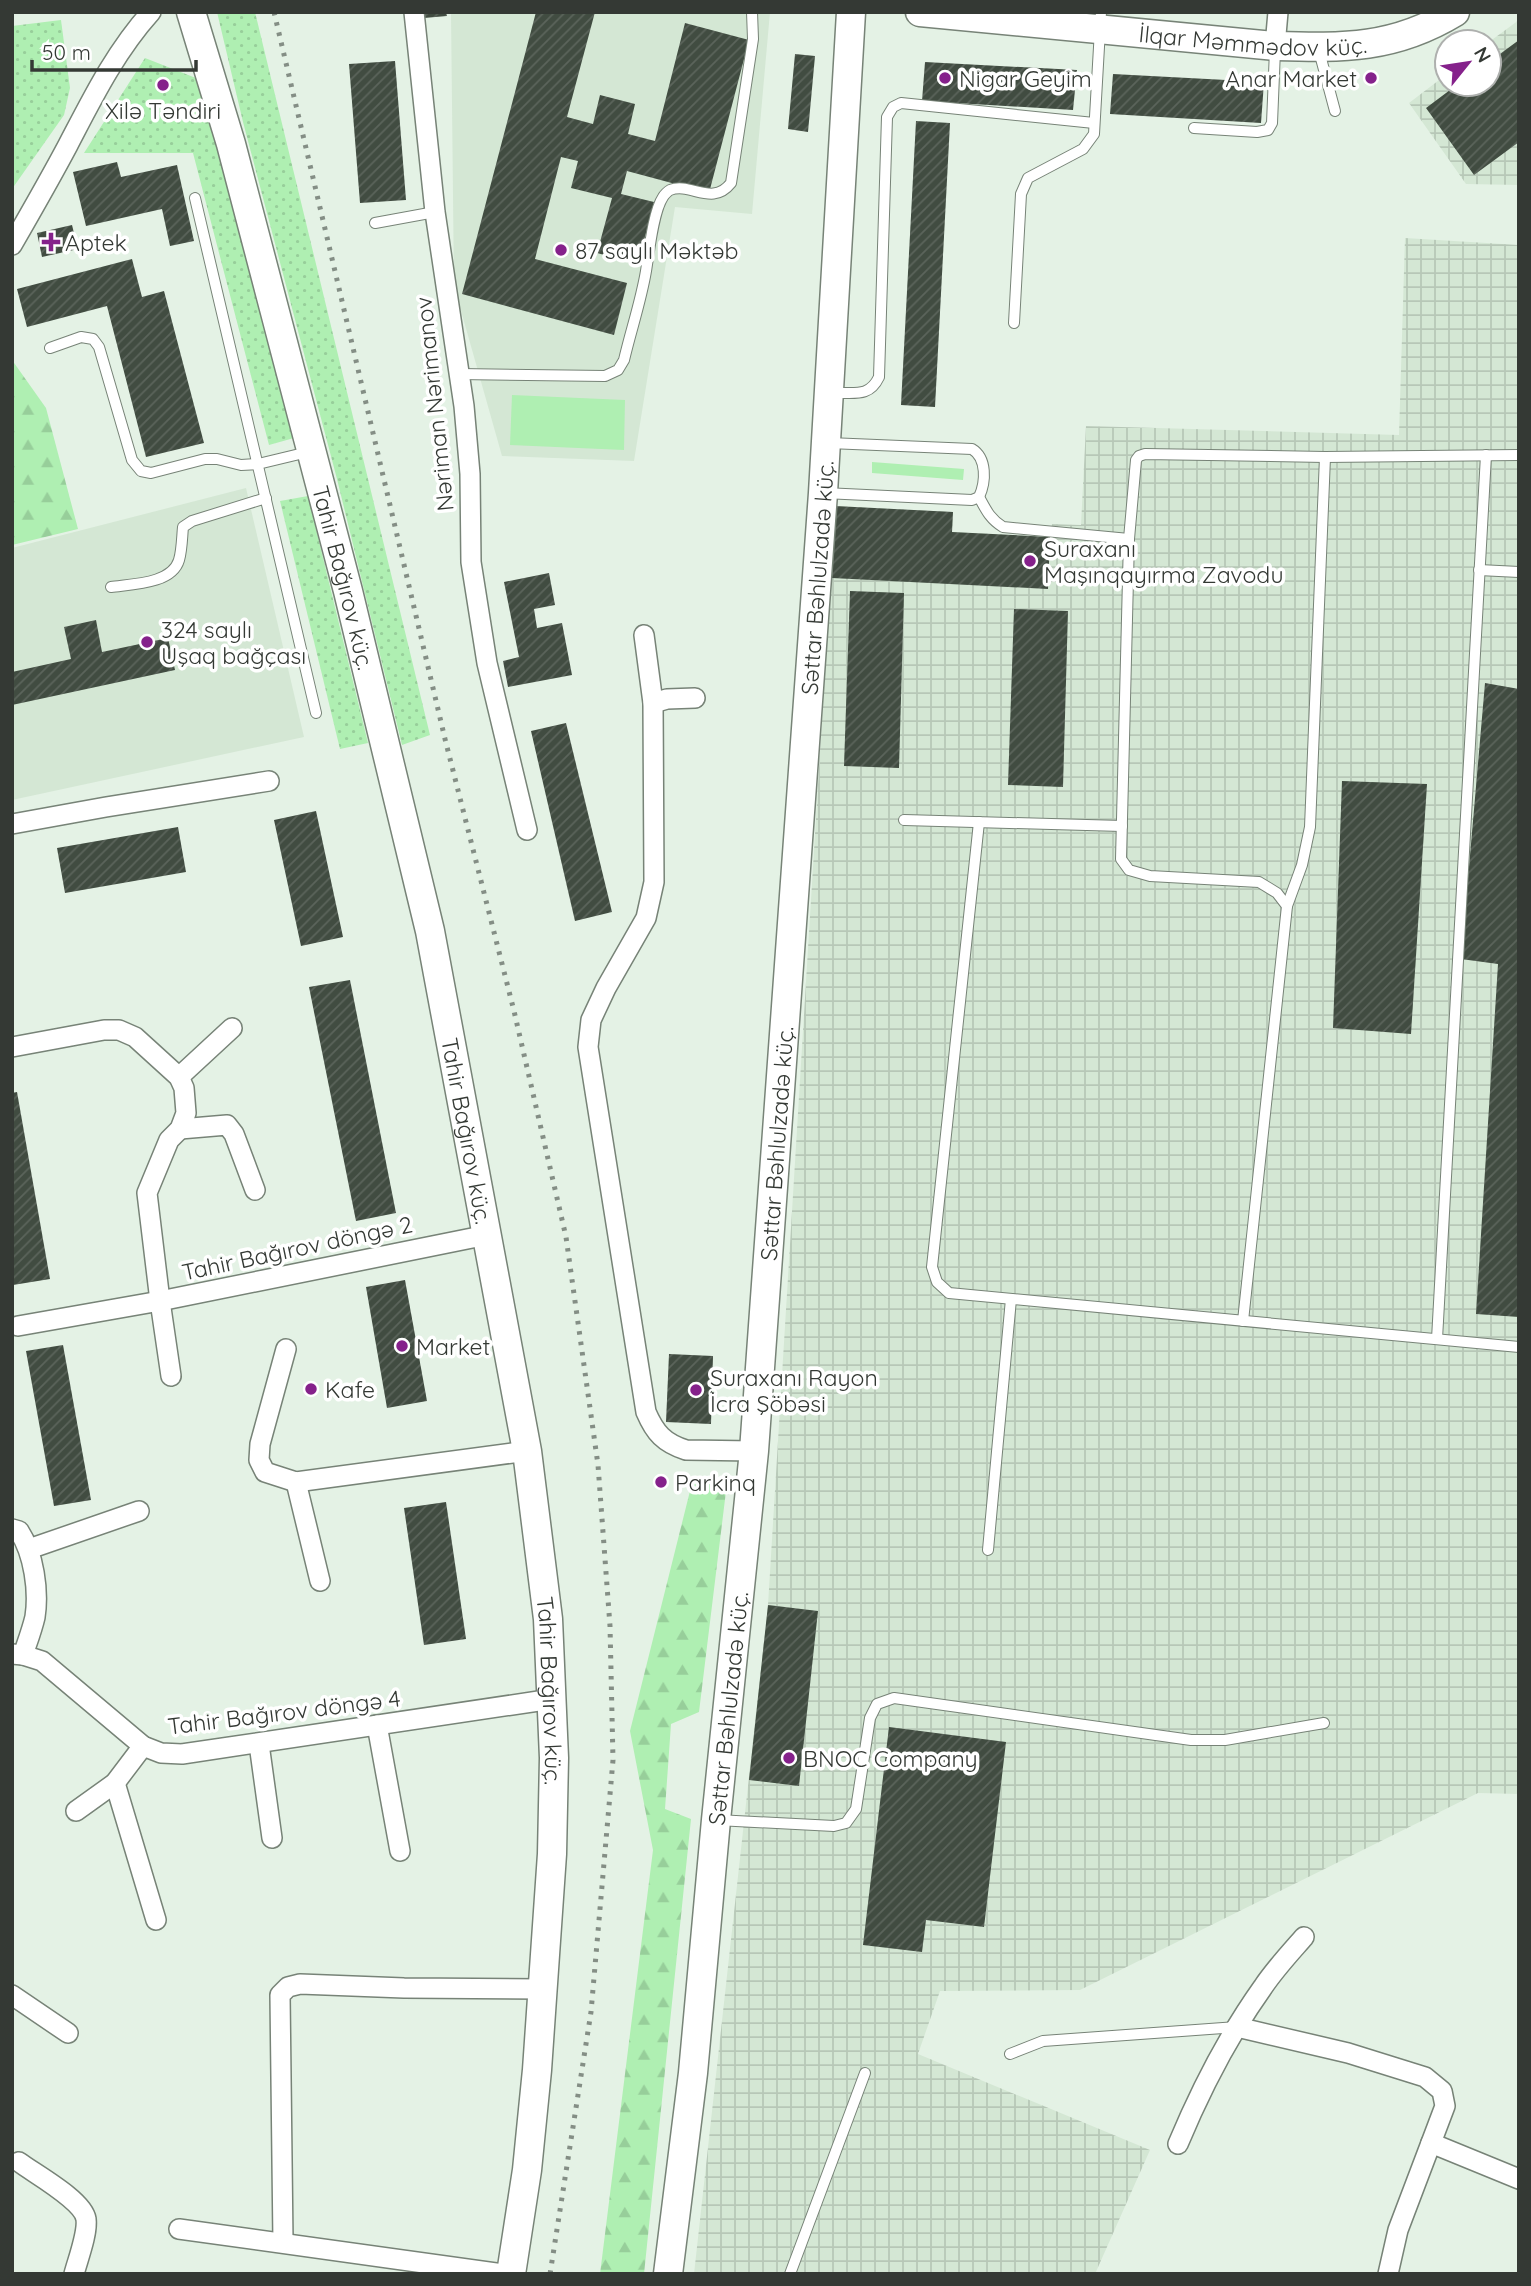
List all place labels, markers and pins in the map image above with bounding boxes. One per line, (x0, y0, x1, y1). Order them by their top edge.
place label: Nigar Geyim (959, 64, 1092, 93)
place label: Anar Market (1225, 64, 1357, 93)
marker: Nigar Geyim (937, 70, 953, 86)
marker: Anar Market (1363, 70, 1379, 86)
marker: Xilə Təndiri (155, 77, 171, 93)
place label: Xilə Təndiri (105, 96, 221, 125)
place label: Aptek (65, 228, 127, 257)
marker: Aptek (43, 234, 59, 250)
place label: 87 saylı Məktəb (575, 236, 738, 265)
marker: 87 saylı Məktəb (553, 242, 569, 258)
place label: Suraxanı Maşınqayırma Zavodu (1044, 534, 1284, 589)
marker: Suraxanı Maşınqayırma Zavodu (1022, 553, 1038, 569)
place label: 324 saylı Uşaq bağçası (161, 615, 306, 670)
marker: 324 saylı Uşaq bağçası (139, 634, 155, 650)
place label: Market (416, 1332, 491, 1361)
marker: Market (394, 1338, 410, 1354)
place label: Suraxanı Rayon İcra Şöbəsi (710, 1363, 878, 1418)
place label: Kafe (325, 1375, 375, 1404)
marker: Kafe (303, 1381, 319, 1397)
marker: Suraxanı Rayon İcra Şöbəsi (688, 1382, 704, 1398)
place label: Parkinq (675, 1468, 756, 1497)
marker: Parkinq (653, 1474, 669, 1490)
place label: BNOC Company (803, 1744, 978, 1773)
marker: BNOC Company (781, 1750, 797, 1766)

